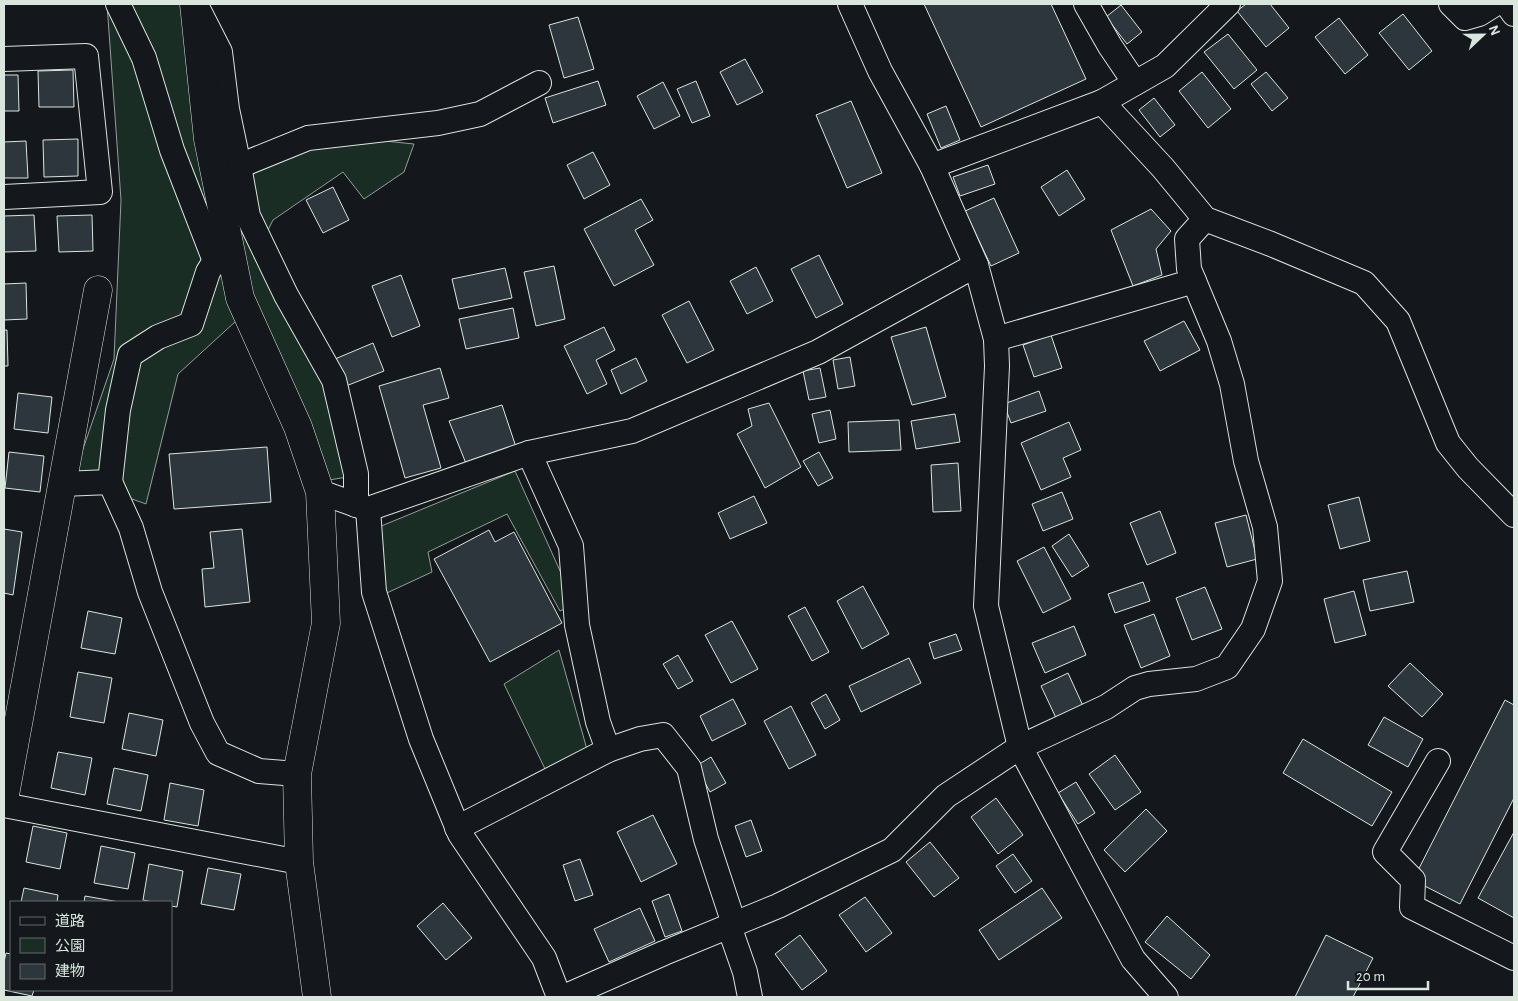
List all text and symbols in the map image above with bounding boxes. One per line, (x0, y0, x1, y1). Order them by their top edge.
north arrow (1458, 10, 1508, 60)
text: N (1486, 23, 1502, 38)
legend (10, 901, 172, 991)
text: 道路 (55, 913, 85, 929)
text: 公園 (55, 938, 85, 954)
scale bar (1348, 958, 1428, 990)
text: 建物 (55, 963, 85, 979)
text: 20 m (1356, 969, 1385, 984)

